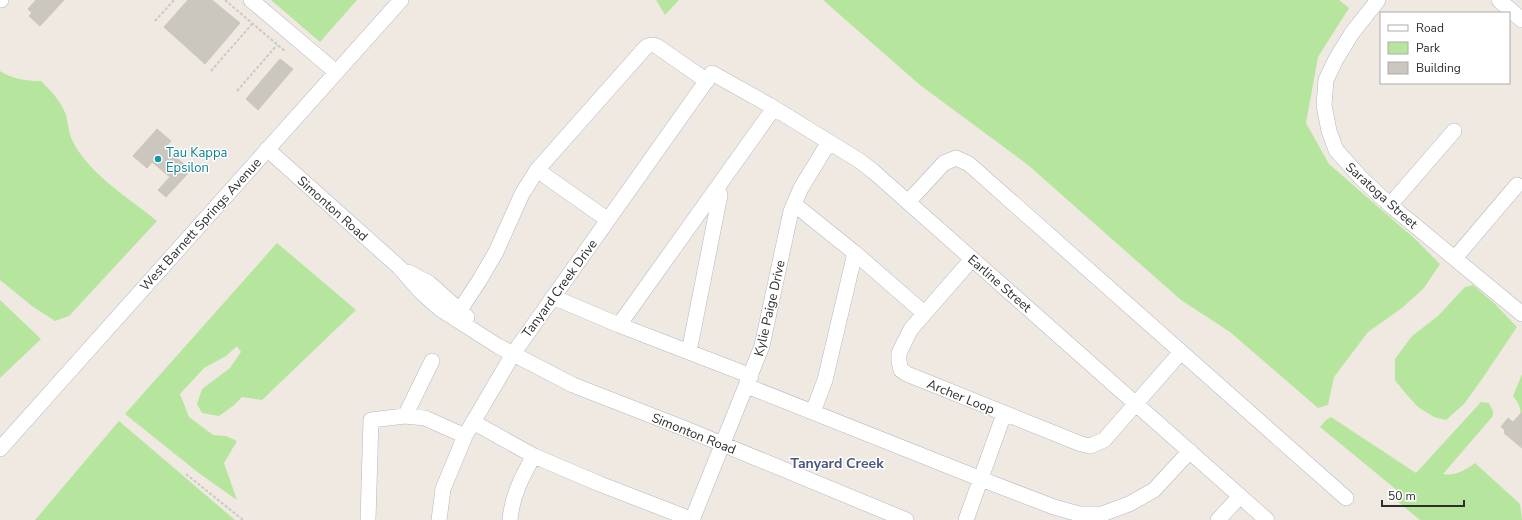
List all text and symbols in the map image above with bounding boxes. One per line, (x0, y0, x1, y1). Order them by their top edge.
legend (1380, 12, 1510, 84)
text: Road (1416, 20, 1444, 36)
text: Park (1416, 40, 1441, 56)
text: Building (1416, 60, 1461, 76)
place label: Tau Kappa Epsilon (166, 144, 227, 177)
street label: West Barnett Springs Avenue (136, 154, 266, 295)
marker: Tau Kappa Epsilon (153, 154, 163, 164)
street label: Saratoga Street (1341, 158, 1422, 233)
street label: Simonton Road (293, 172, 372, 245)
street label: Tanyard Creek Drive (518, 236, 602, 342)
street label: Earline Street (964, 251, 1035, 317)
street label: Kylie Paige Drive (750, 258, 790, 358)
street label: Archer Loop (924, 375, 997, 419)
street label: Simonton Road (649, 409, 738, 459)
district label: Tanyard Creek (790, 454, 884, 473)
scale bar (1382, 482, 1464, 508)
text: 50 m (1388, 488, 1416, 504)

